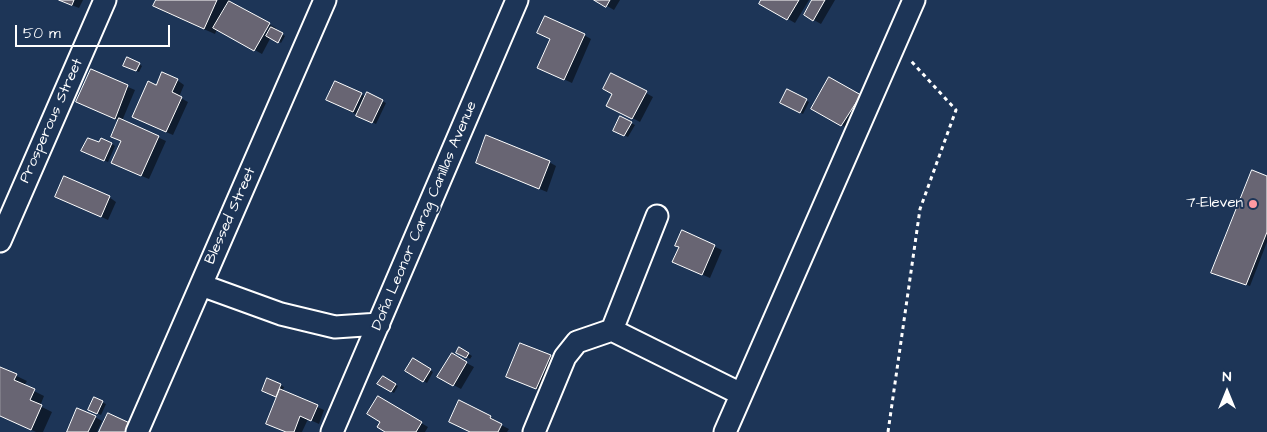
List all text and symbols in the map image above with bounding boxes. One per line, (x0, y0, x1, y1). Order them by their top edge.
scale bar (18, 15, 172, 47)
text: 50 m (23, 23, 61, 44)
street label: Prosperous Street (16, 56, 88, 186)
street label: Doña Leonor Carag Canillas Avenue (368, 99, 482, 333)
street label: Blessed Street (202, 165, 260, 267)
place label: 7-Eleven (1186, 195, 1243, 213)
marker: 7-Eleven (1247, 198, 1259, 210)
north arrow (1202, 367, 1252, 417)
text: N (1223, 367, 1231, 387)

